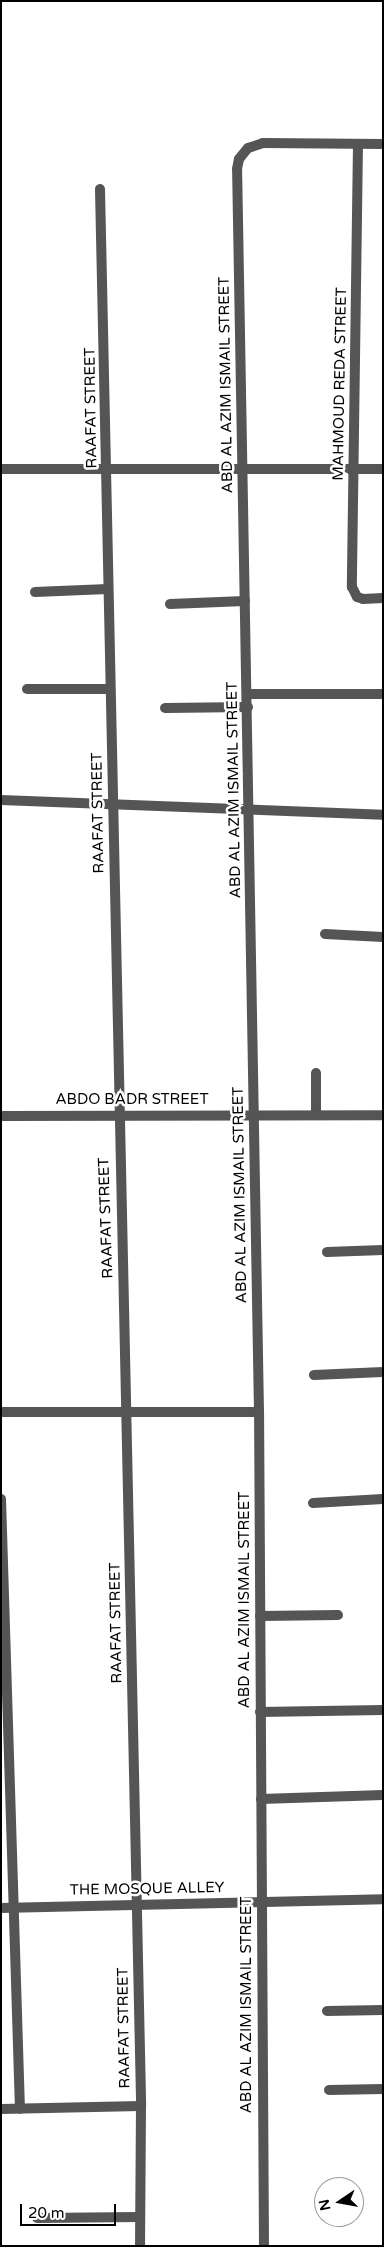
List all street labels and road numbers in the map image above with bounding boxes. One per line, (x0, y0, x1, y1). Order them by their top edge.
street label: ABD AL AZIM ISMAIL STREET (215, 277, 237, 493)
street label: MAHMOUD REDA STREET (329, 287, 351, 481)
street label: RAAFAT STREET (81, 347, 101, 469)
street label: ABD AL AZIM ISMAIL STREET (223, 682, 245, 898)
street label: RAAFAT STREET (88, 752, 108, 874)
street label: ABD AL AZIM ISMAIL STREET (229, 1087, 251, 1303)
street label: ABDO BADR STREET (55, 1091, 209, 1109)
street label: RAAFAT STREET (95, 1157, 117, 1279)
street label: ABD AL AZIM ISMAIL STREET (236, 1492, 254, 1708)
street label: RAAFAT STREET (106, 1562, 126, 1684)
street label: THE MOSQUE ALLEY (70, 1879, 224, 1899)
street label: ABD AL AZIM ISMAIL STREET (238, 1897, 256, 2113)
street label: RAAFAT STREET (114, 1967, 134, 2089)

